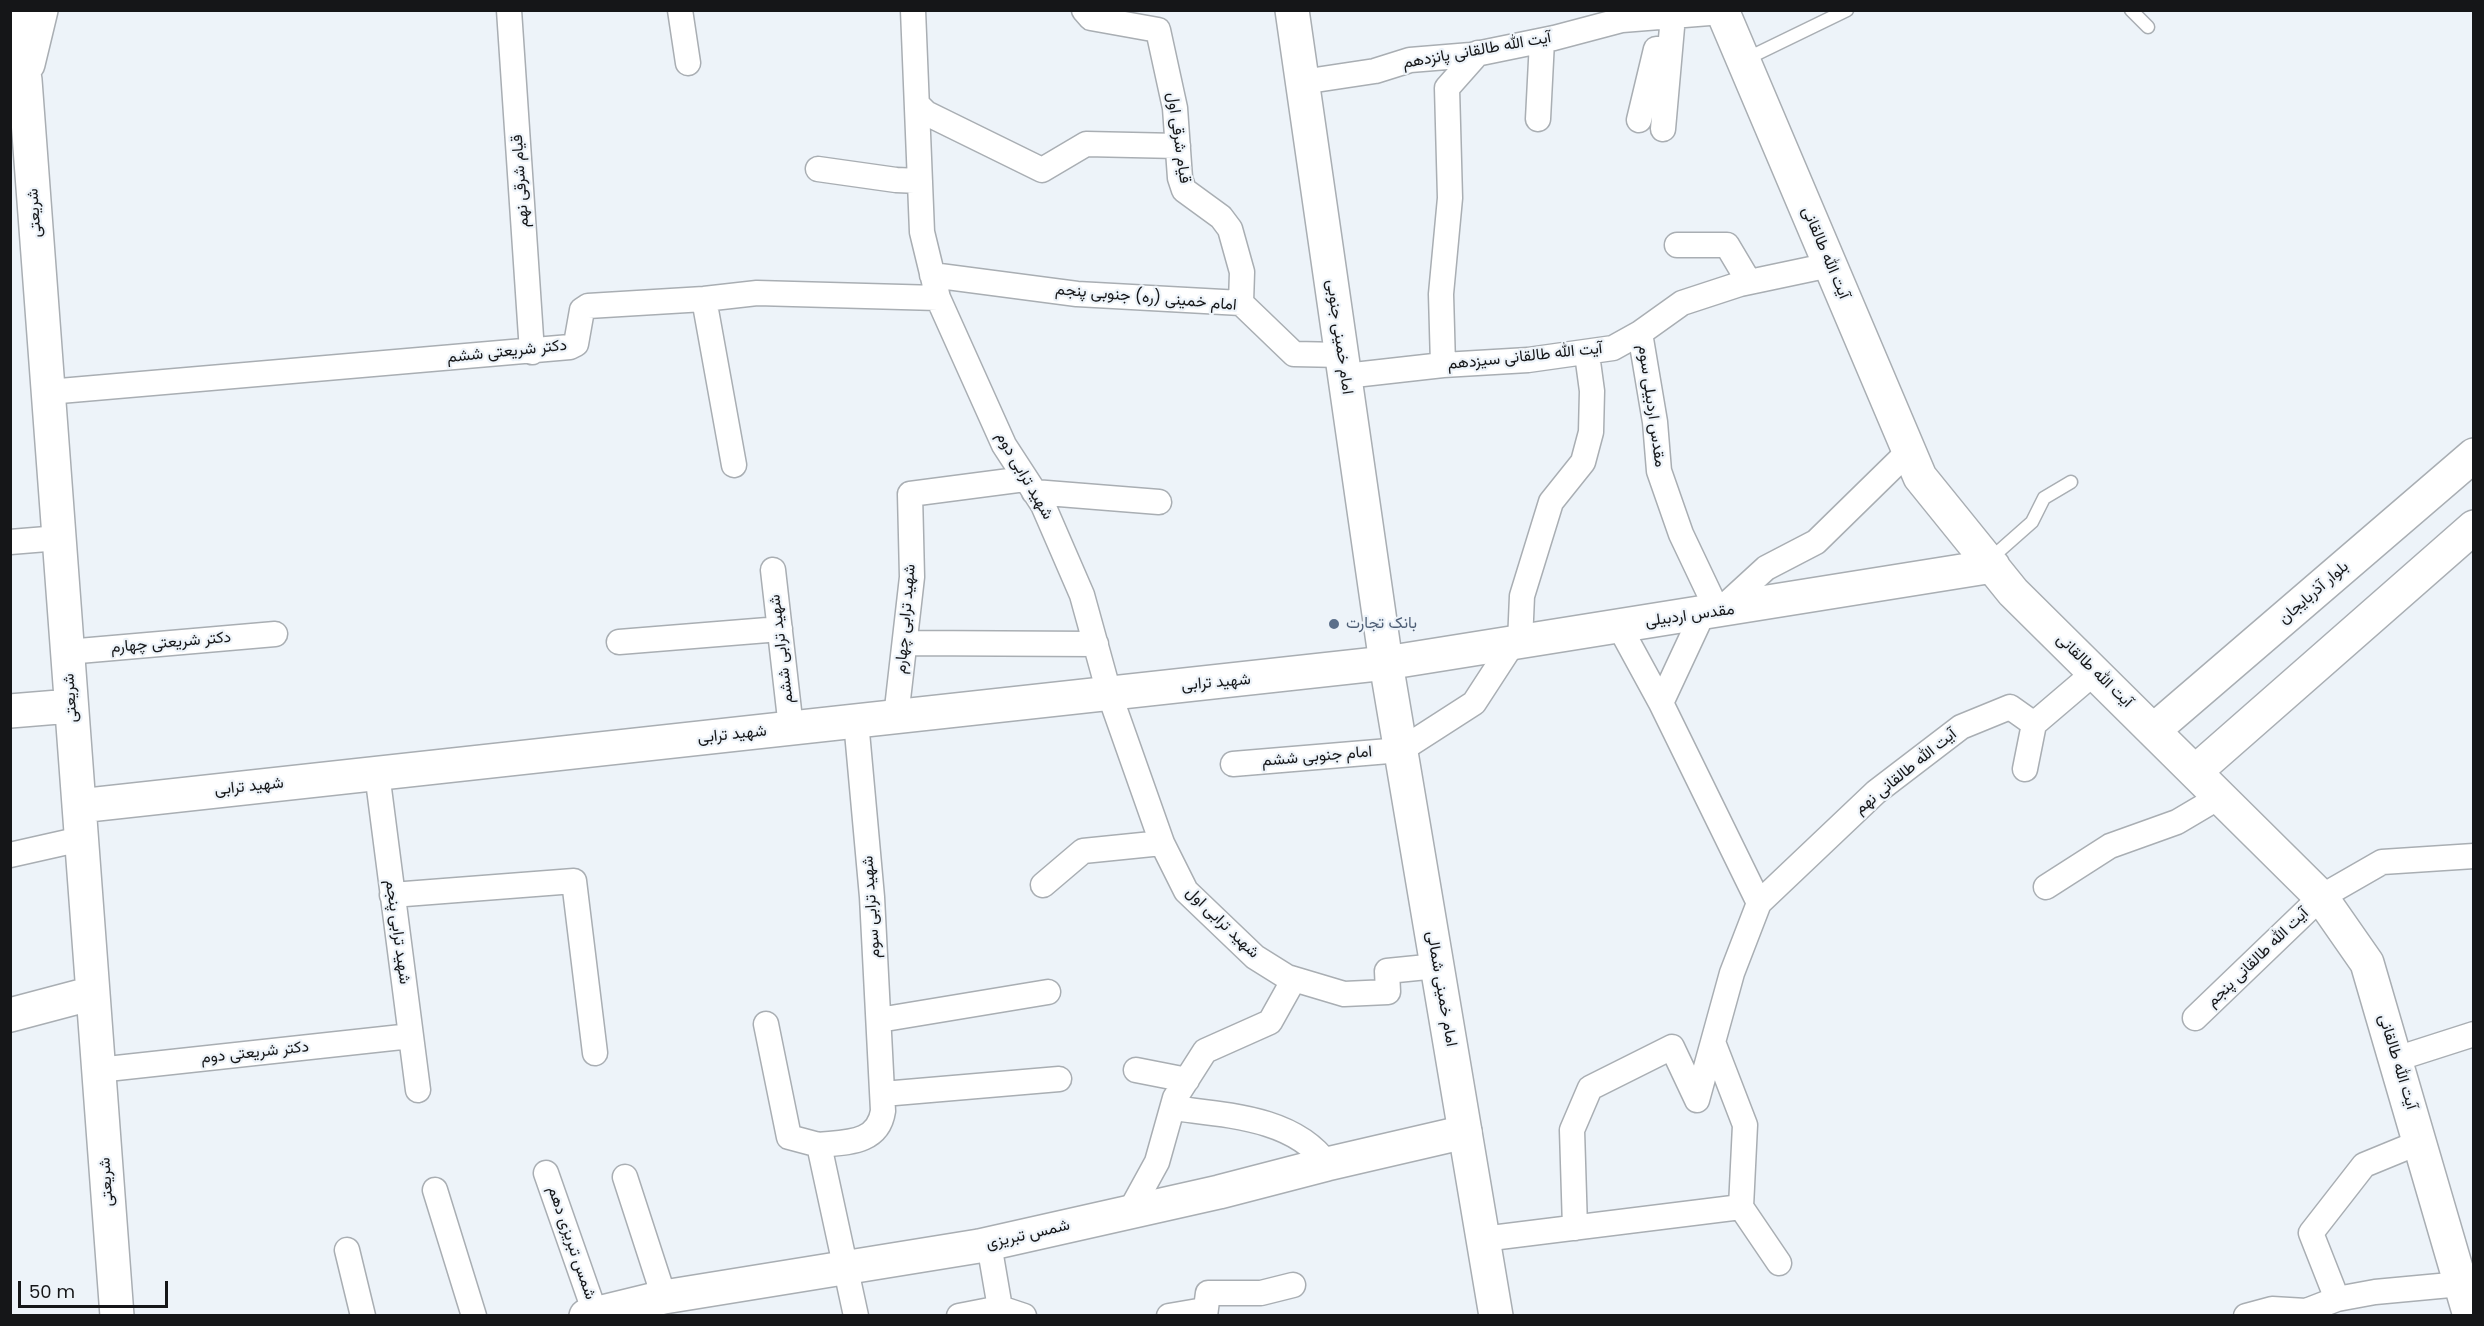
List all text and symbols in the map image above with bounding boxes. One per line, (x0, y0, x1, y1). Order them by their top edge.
street label: آیت الله طالقانی پانزدهم (1401, 28, 1553, 74)
street label: قیام شرقی اول (1162, 91, 1194, 185)
street label: قیام شرقی نهم (508, 134, 534, 228)
street label: شریعتی (24, 188, 46, 238)
street label: آیت الله طالقانی (1797, 204, 1853, 302)
street label: امام خمینی جنوبی (1321, 278, 1357, 396)
street label: امام خمینی (ره) جنوبی پنجم (1055, 281, 1237, 315)
street label: دکتر شریعتی ششم (446, 336, 568, 368)
street label: آیت الله طالقانی سیزدهم (1447, 339, 1603, 375)
street label: مقدس اردبیلی سوم (1633, 344, 1669, 468)
street label: شهید ترابی دوم (991, 429, 1057, 523)
street label: بلوار آذربایجان (2275, 557, 2353, 629)
street label: شهید ترابی چهارم (892, 563, 920, 675)
street label: شهید ترابی ششم (766, 593, 798, 705)
street label: مقدس اردبیلی (1644, 600, 1736, 632)
place label: بانک تجارت (1346, 614, 1417, 634)
marker: بانک تجارت (1327, 617, 1341, 631)
street label: دکتر شریعتی چهارم (110, 628, 232, 658)
street label: آیت الله طالقانی (2052, 630, 2136, 712)
street label: شهید ترابی (1181, 670, 1251, 696)
street label: شریعتی (60, 673, 82, 723)
street label: شهید ترابی (696, 722, 768, 748)
street label: آیت الله طالقانی نهم (1851, 725, 1961, 819)
street label: امام جنوبی ششم (1261, 743, 1373, 771)
street label: شهید ترابی (213, 774, 285, 800)
street label: شهید ترابی سوم (859, 855, 885, 959)
street label: شهید ترابی پنجم (380, 879, 414, 985)
street label: شهید ترابی اول (1181, 883, 1263, 963)
street label: آیت الله طالقانی پنجم (2203, 904, 2313, 1012)
street label: امام خمینی شمالی (1421, 930, 1461, 1048)
street label: آیت الله طالقانی (2373, 1012, 2421, 1112)
street label: دکتر شریعتی دوم (200, 1038, 310, 1068)
street label: شریعتی (96, 1157, 118, 1207)
street label: شمس تبریزی دهم (543, 1184, 599, 1302)
street label: شمس تبریزی (984, 1216, 1072, 1254)
scale bar (21, 1269, 171, 1307)
text: 50 m (29, 1279, 75, 1304)

